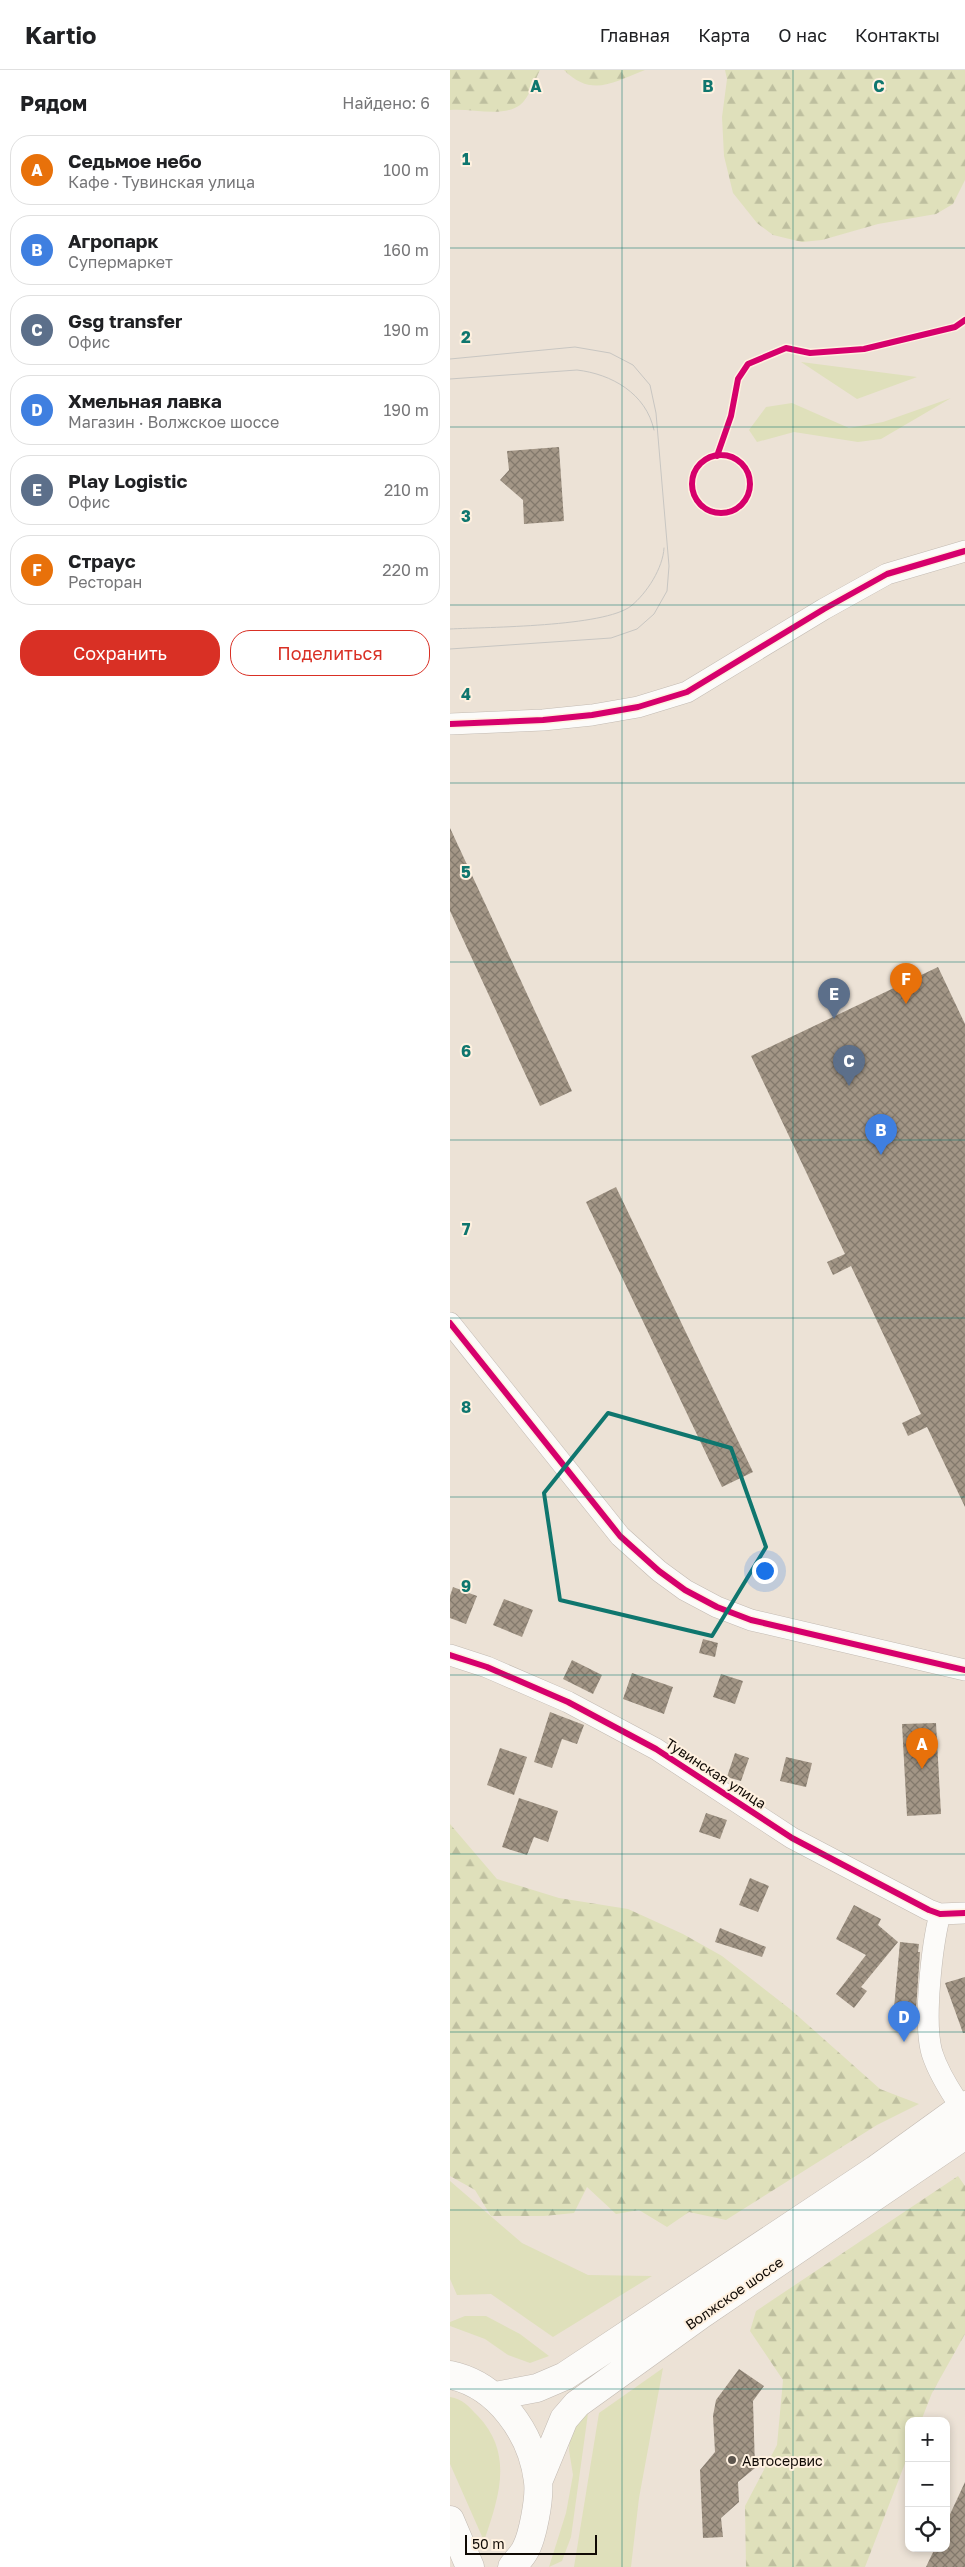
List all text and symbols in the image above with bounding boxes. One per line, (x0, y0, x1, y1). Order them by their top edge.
text: Kartio (25, 20, 97, 49)
text: Главная (600, 24, 670, 46)
text: Карта (698, 24, 750, 46)
text: О нас (778, 24, 827, 46)
text: Контакты (855, 24, 940, 46)
text: A (530, 76, 542, 96)
text: B (702, 76, 714, 96)
text: C (873, 76, 885, 96)
text: Рядом (20, 90, 87, 116)
text: Найдено: 6 (342, 93, 430, 113)
text: Седьмое небо (68, 149, 202, 172)
text: 1 (462, 149, 470, 169)
text: A (31, 160, 43, 180)
text: 100 m (383, 160, 429, 180)
text: Кафе · Тувинская улица (68, 172, 255, 192)
text: Агропарк (68, 229, 158, 252)
text: B (31, 240, 43, 260)
text: 160 m (383, 240, 429, 260)
text: Супермаркет (68, 252, 173, 272)
text: Gsg transfer (68, 309, 182, 332)
text: C (31, 320, 43, 340)
text: 190 m (383, 320, 429, 340)
text: 2 (461, 327, 471, 347)
text: Офис (68, 332, 110, 352)
text: Хмельная лавка (68, 389, 222, 412)
text: D (31, 400, 43, 420)
text: 190 m (383, 400, 429, 420)
text: Магазин · Волжское шоссе (68, 412, 279, 432)
text: Play Logistic (68, 469, 187, 492)
text: E (32, 480, 42, 500)
text: 210 m (384, 480, 429, 500)
text: Офис (68, 492, 110, 512)
text: 3 (461, 506, 471, 526)
text: Страус (68, 549, 136, 572)
text: F (32, 560, 42, 580)
text: 220 m (382, 560, 429, 580)
text: Ресторан (68, 572, 142, 592)
button: Сохранить (20, 630, 220, 676)
button: Поделиться (230, 630, 430, 676)
text: 4 (461, 684, 471, 704)
text: 5 (461, 862, 471, 882)
pin: F (890, 963, 922, 1004)
pin: E (818, 978, 850, 1019)
text: 6 (461, 1041, 471, 1061)
pin: C (833, 1045, 865, 1086)
pin: B (865, 1114, 897, 1155)
text: 7 (462, 1219, 471, 1239)
text: 8 (461, 1397, 471, 1417)
your location (752, 1558, 778, 1584)
text: 9 (461, 1576, 471, 1596)
pin: A (906, 1728, 938, 1769)
street label: Тувинская улица (663, 1734, 769, 1812)
pin: D (888, 2001, 920, 2042)
street label: Волжское шоссе (682, 2253, 786, 2333)
map controls (905, 2417, 950, 2552)
button: + (905, 2417, 950, 2462)
place label: Автосервис (742, 2452, 823, 2469)
marker: Автосервис (726, 2454, 738, 2466)
button: − (905, 2462, 950, 2507)
button: locate (905, 2507, 950, 2552)
scale bar (465, 2532, 598, 2555)
text: 50 m (472, 2535, 505, 2552)

